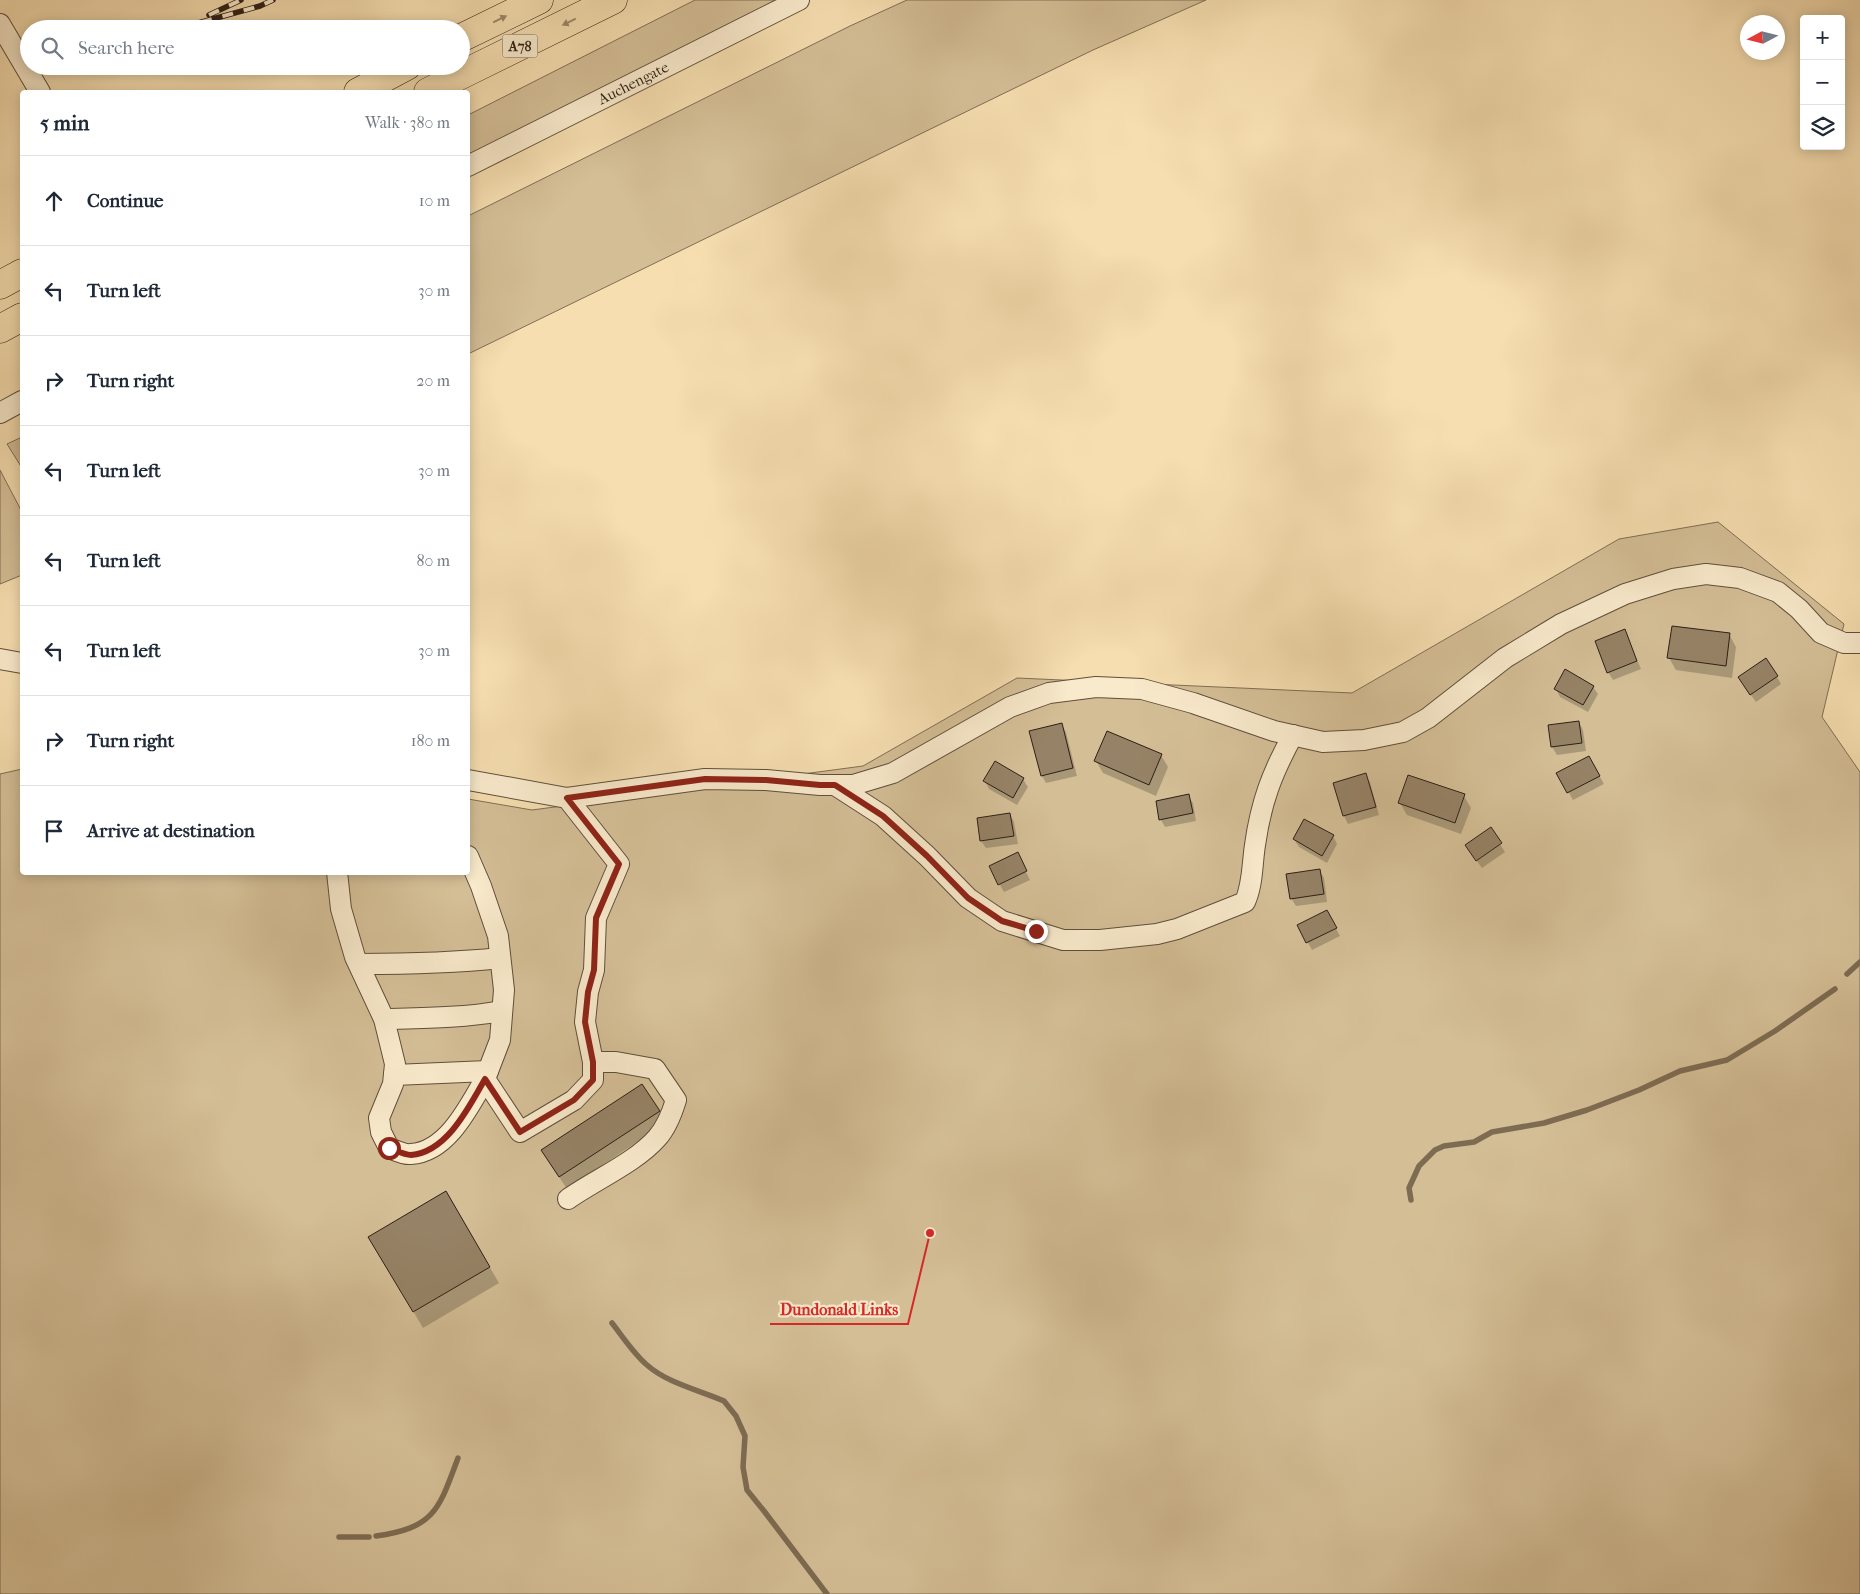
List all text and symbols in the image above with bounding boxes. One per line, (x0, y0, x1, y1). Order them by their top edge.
one-way arrow (493, 15, 508, 23)
north arrow (1740, 15, 1785, 60)
map controls (1800, 15, 1845, 150)
button: + (1800, 15, 1845, 60)
one-way arrow (562, 18, 576, 26)
search box (20, 20, 470, 75)
icon: search (38, 34, 66, 62)
road number: A78 (502, 34, 538, 58)
text: Search here (78, 37, 174, 59)
street label: Auchengate (594, 58, 672, 109)
button: − (1800, 60, 1845, 105)
button: layers (1800, 105, 1845, 150)
text: 5 min (40, 111, 89, 135)
text: Walk · 380 m (365, 113, 450, 132)
icon: ahead (40, 187, 68, 215)
text: Continue (87, 190, 163, 212)
text: 10 m (419, 191, 450, 210)
icon: left (40, 277, 68, 305)
text: Turn left (87, 280, 161, 302)
text: 30 m (418, 281, 450, 300)
icon: right (40, 367, 68, 395)
text: Turn right (87, 370, 174, 392)
text: 20 m (416, 371, 450, 390)
icon: left (40, 457, 68, 485)
text: Turn left (87, 460, 161, 482)
text: 30 m (418, 461, 450, 480)
icon: left (40, 547, 68, 575)
text: Turn left (87, 550, 161, 572)
text: 80 m (416, 551, 450, 570)
icon: left (40, 637, 68, 665)
text: Turn left (87, 640, 161, 662)
text: 30 m (418, 641, 450, 660)
icon: right (40, 727, 68, 755)
text: Turn right (87, 730, 174, 752)
text: 180 m (411, 731, 450, 750)
icon: arrive (40, 817, 68, 845)
text: Arrive at destination (87, 820, 255, 842)
route end (1025, 920, 1048, 943)
route start (378, 1137, 401, 1160)
callout: Dundonald Links (770, 1293, 908, 1324)
text: Dundonald Links (780, 1300, 898, 1319)

